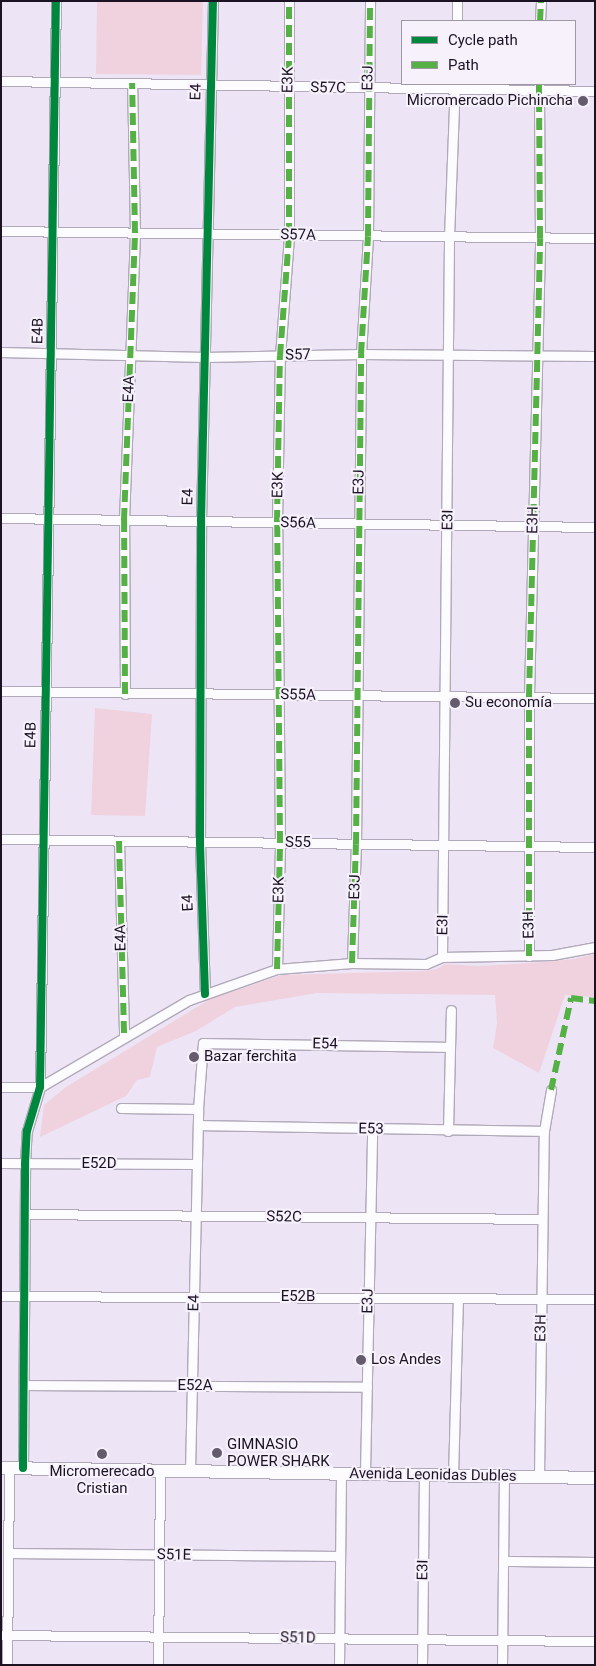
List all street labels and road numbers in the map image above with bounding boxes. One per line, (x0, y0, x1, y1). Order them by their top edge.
street label: E3J (359, 65, 377, 91)
street label: E3K (279, 67, 297, 93)
street label: S57C (310, 79, 346, 97)
street label: E4 (187, 83, 205, 101)
street label: S57A (280, 226, 316, 244)
street label: E4B (29, 318, 47, 344)
street label: S57 (285, 346, 311, 364)
street label: E4A (120, 375, 138, 403)
street label: E3J (350, 469, 368, 495)
street label: E3K (269, 472, 287, 498)
street label: E4 (179, 488, 197, 506)
street label: E3H (524, 506, 542, 534)
street label: E3I (439, 509, 457, 531)
street label: S56A (280, 514, 316, 532)
street label: S55A (280, 686, 316, 704)
street label: E4B (22, 722, 40, 748)
street label: S55 (285, 834, 311, 852)
street label: E3J (346, 874, 364, 900)
street label: E3K (270, 877, 288, 903)
street label: E4 (179, 894, 197, 912)
street label: E3H (520, 911, 538, 939)
street label: E3I (434, 914, 452, 936)
street label: E4A (112, 924, 130, 952)
street label: E54 (312, 1035, 338, 1053)
street label: E53 (358, 1120, 384, 1138)
street label: E52D (81, 1155, 117, 1173)
street label: S52C (266, 1208, 302, 1226)
street label: E52B (281, 1288, 315, 1306)
street label: E3J (359, 1288, 377, 1314)
street label: E4 (185, 1294, 203, 1312)
street label: E3H (532, 1314, 550, 1342)
street label: E52A (177, 1377, 213, 1395)
street label: Avenida Leonidas Dubles (349, 1465, 517, 1485)
street label: S51E (157, 1546, 191, 1564)
street label: E3I (414, 1559, 432, 1581)
street label: S51D (280, 1629, 316, 1647)

